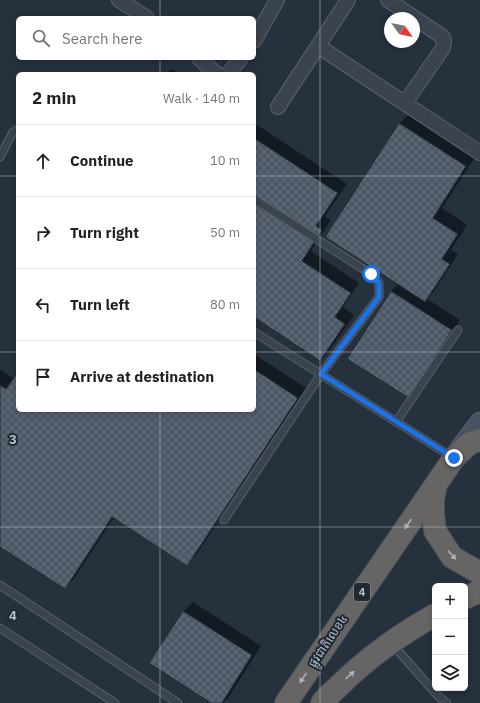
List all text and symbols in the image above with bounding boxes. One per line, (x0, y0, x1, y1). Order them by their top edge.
north arrow (384, 12, 420, 48)
search box (16, 16, 256, 60)
icon: search (30, 27, 52, 49)
text: Search here (62, 29, 142, 48)
text: 2 min (32, 87, 76, 109)
text: Walk · 140 m (163, 90, 240, 107)
icon: ahead (32, 150, 54, 172)
text: Continue (70, 151, 134, 170)
text: 10 m (210, 152, 240, 169)
icon: right (32, 222, 54, 244)
text: Turn right (70, 223, 139, 242)
text: 50 m (210, 224, 240, 241)
route start (362, 265, 380, 283)
icon: left (32, 294, 54, 316)
text: Turn left (70, 295, 130, 314)
text: 80 m (210, 296, 240, 313)
icon: arrive (32, 366, 54, 388)
text: Arrive at destination (70, 367, 214, 386)
text: 3 (9, 431, 17, 448)
route end (445, 449, 463, 467)
one-way arrow (404, 519, 412, 529)
one-way arrow (447, 550, 456, 560)
road number: 4 (354, 583, 370, 601)
map controls (432, 583, 468, 691)
button: + (432, 583, 468, 619)
text: 4 (9, 607, 17, 624)
street label: ផ្លូវជាតិលេខ៤ (305, 612, 354, 672)
button: − (432, 619, 468, 655)
button: layers (432, 655, 468, 691)
one-way arrow (344, 671, 355, 680)
one-way arrow (299, 673, 307, 683)

